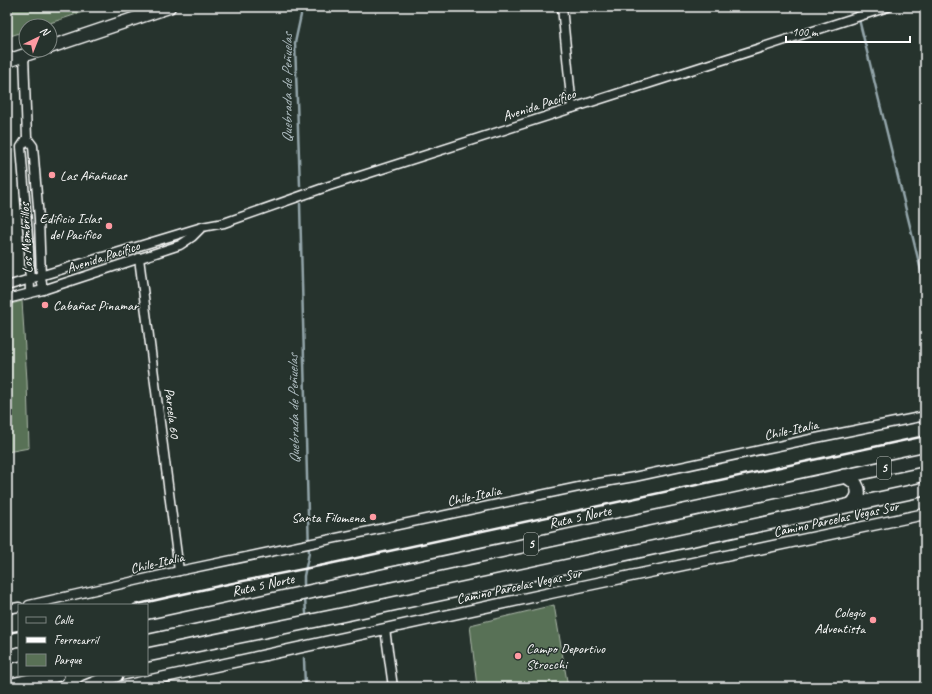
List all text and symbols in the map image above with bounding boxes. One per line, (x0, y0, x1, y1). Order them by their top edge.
north arrow (18, 18, 58, 58)
scale bar (786, 18, 910, 44)
text: N (38, 23, 54, 40)
text: 100 m (792, 24, 819, 40)
water label: Quebrada de Peñuelas (278, 30, 297, 143)
street label: Avenida Pacífico (500, 85, 579, 125)
place label: Las Añañucas (60, 167, 128, 184)
marker: Las Añañucas (47, 170, 57, 180)
street label: Los Membrillos (16, 201, 36, 274)
place label: Edificio Islas del Pacífico (40, 210, 102, 243)
marker: Edificio Islas del Pacífico (104, 221, 114, 231)
street label: Avenida Pacífico (64, 237, 143, 277)
place label: Cabañas Pinamar (53, 297, 140, 314)
marker: Cabañas Pinamar (40, 300, 50, 310)
water label: Quebrada de Peñuelas (283, 351, 304, 464)
street label: Parcela 60 (160, 387, 184, 441)
street label: Chile-Italia (763, 416, 821, 444)
road number: 5 (877, 457, 891, 479)
street label: Chile-Italia (446, 482, 504, 510)
street label: Camino Parcelas Vegas Sur (772, 497, 901, 541)
street label: Ruta 5 Norte (547, 502, 614, 532)
place label: Santa Filomena (291, 509, 366, 526)
marker: Santa Filomena (368, 512, 378, 522)
road number: 5 (524, 533, 538, 555)
street label: Chile-Italia (129, 548, 187, 577)
street label: Camino Parcelas Vegas Sur (455, 564, 584, 608)
street label: Ruta 5 Norte (230, 570, 297, 600)
legend (18, 604, 148, 676)
place label: Colegio Adventista (815, 604, 866, 637)
text: Calle (54, 612, 74, 628)
marker: Colegio Adventista (868, 615, 878, 625)
text: Ferrocarril (54, 632, 100, 648)
place label: Campo Deportivo Strocchi (526, 640, 606, 673)
marker: Campo Deportivo Strocchi (513, 651, 523, 661)
text: Parque (54, 652, 83, 668)

